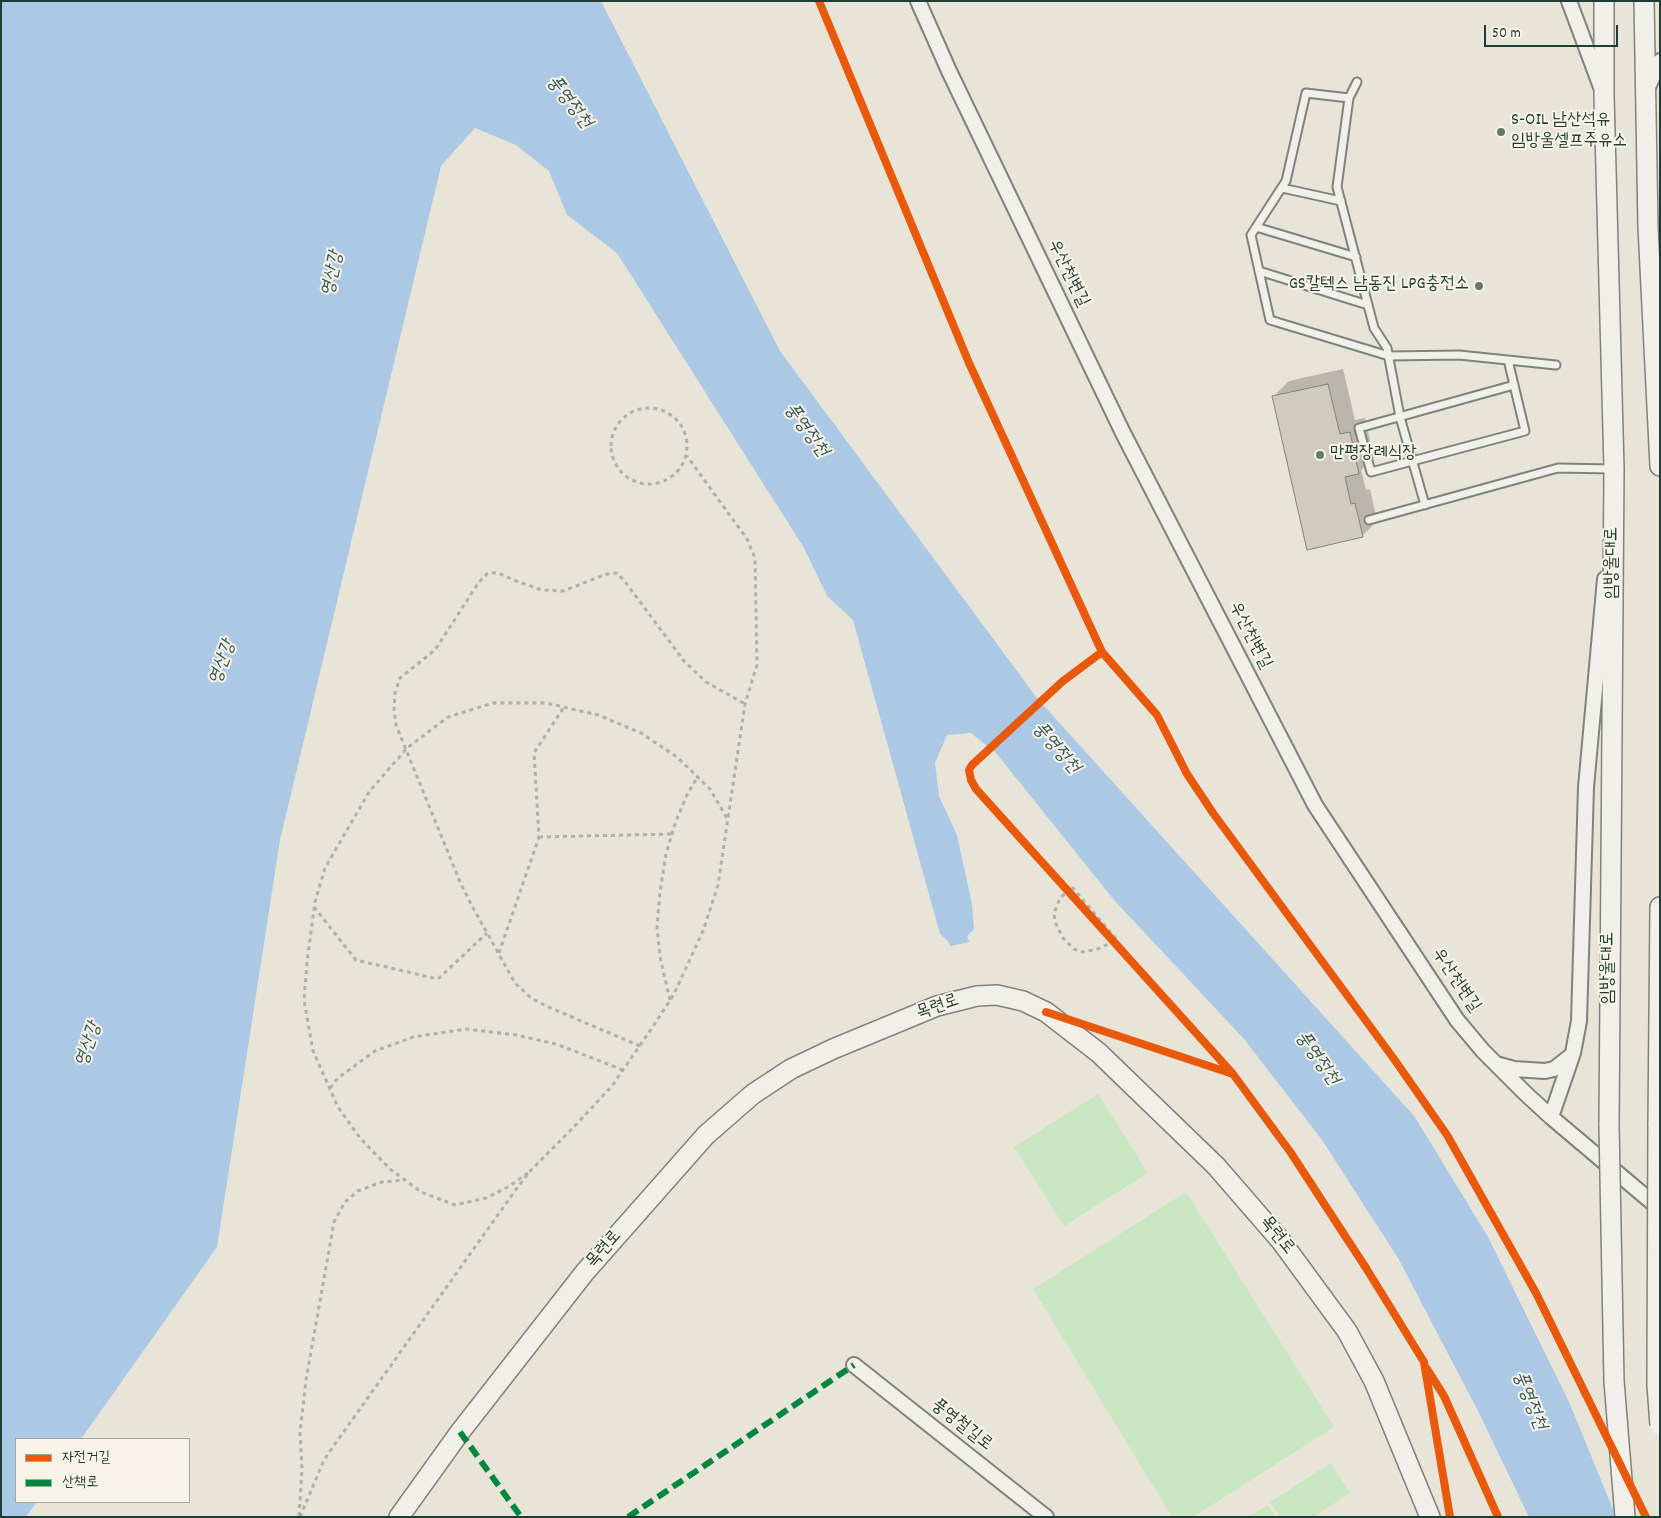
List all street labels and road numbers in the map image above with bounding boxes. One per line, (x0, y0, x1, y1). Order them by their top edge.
street label: 우산천변길 (1041, 237, 1093, 311)
street label: 임방울대로 (1603, 527, 1625, 599)
street label: 우산천변길 (1223, 599, 1275, 673)
street label: 임방울대로 (1599, 932, 1621, 1004)
street label: 우산천변길 (1426, 945, 1484, 1017)
street label: 목련로 (914, 991, 962, 1025)
street label: 목련로 (1254, 1212, 1298, 1260)
street label: 목련로 (583, 1227, 627, 1273)
street label: 풍영철길로 (926, 1395, 996, 1457)

